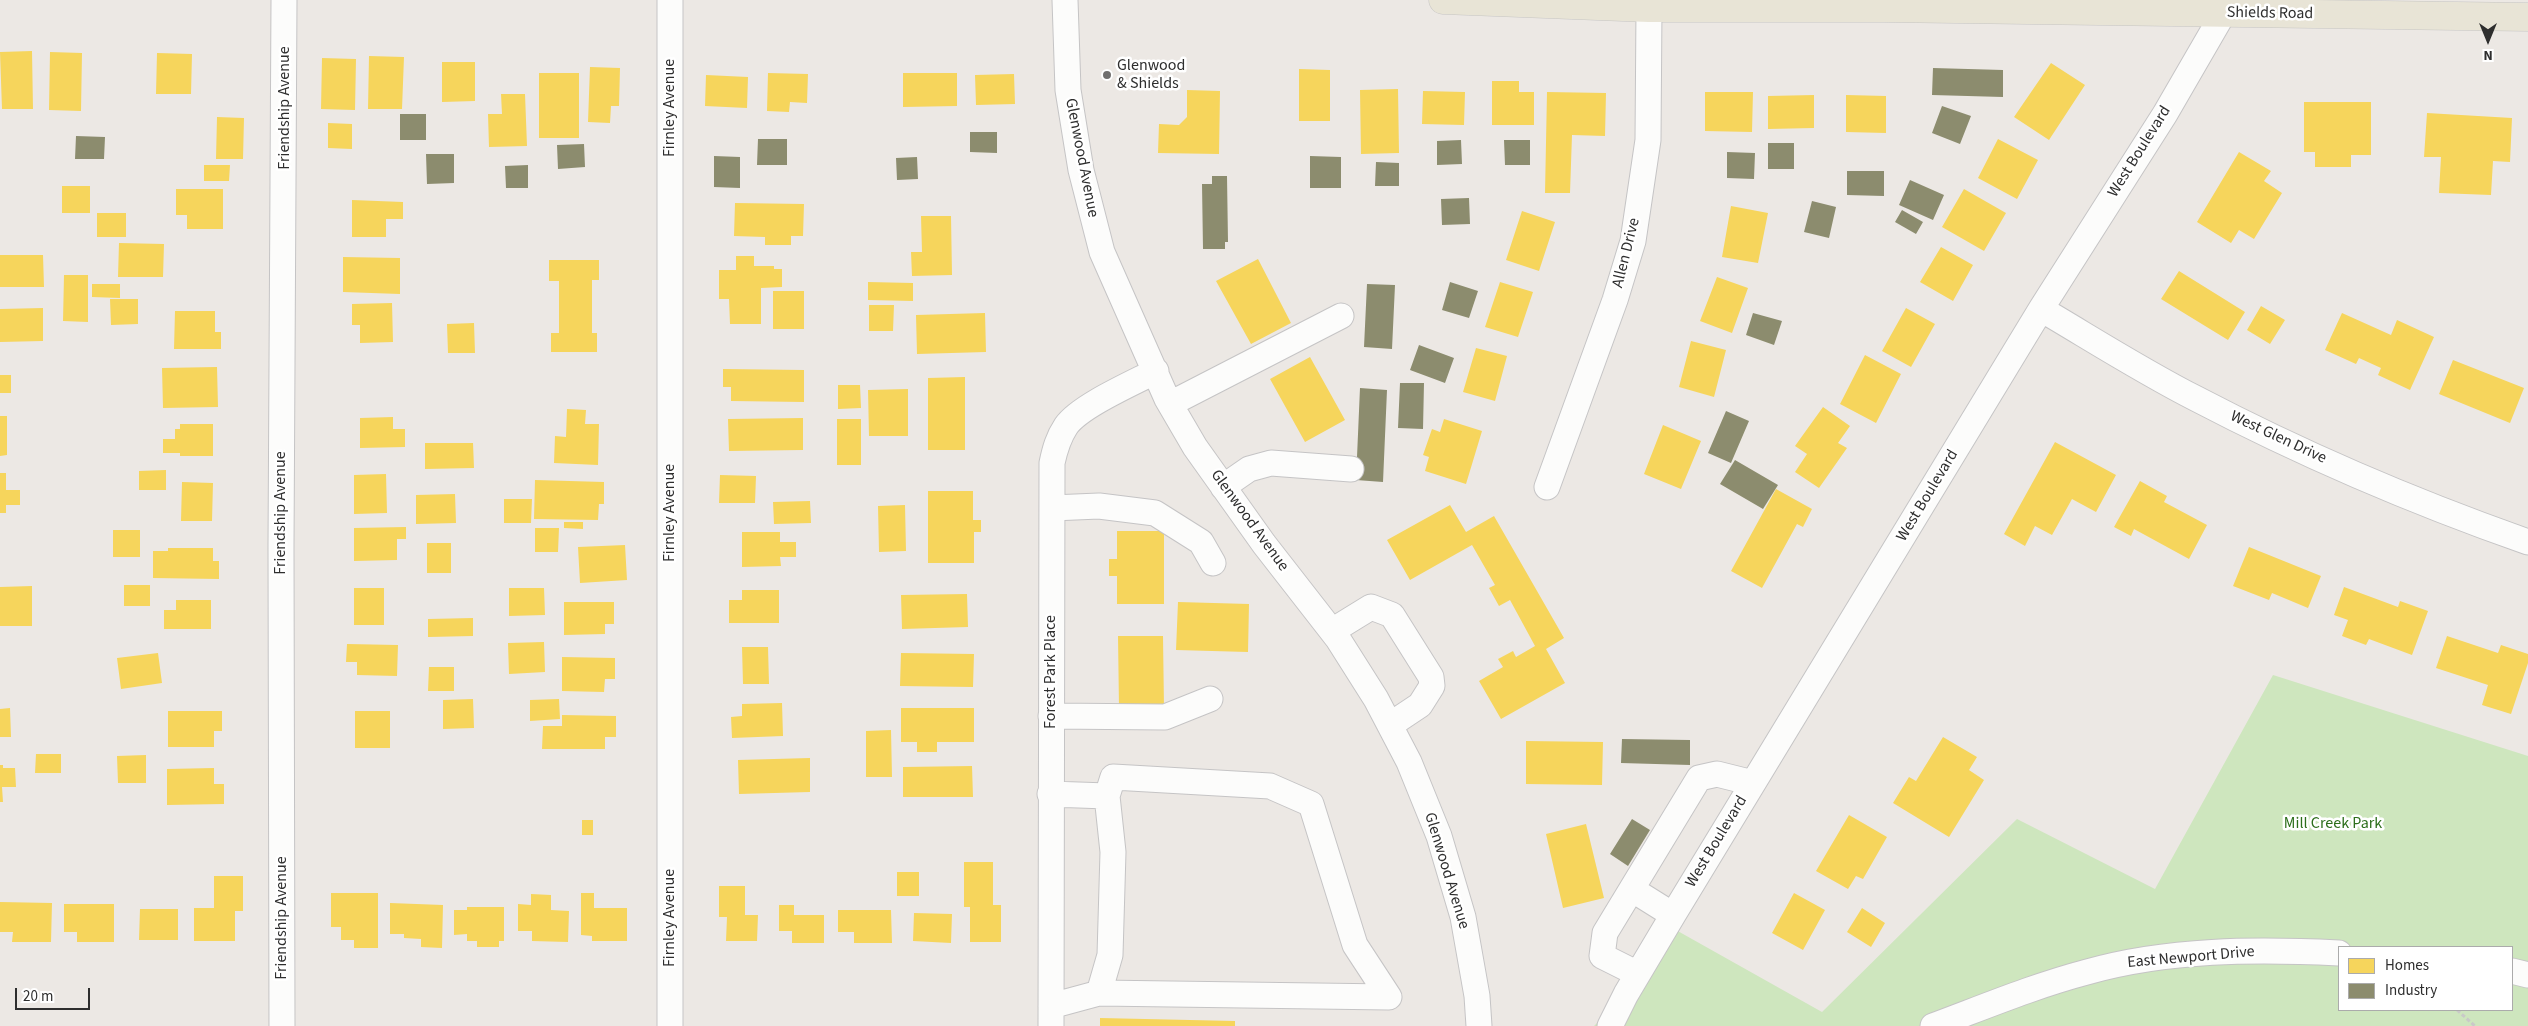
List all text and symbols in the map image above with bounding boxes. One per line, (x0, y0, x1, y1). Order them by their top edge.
street label: Shields Road (2227, 4, 2313, 24)
north arrow (2463, 15, 2513, 65)
text: N (2483, 45, 2493, 65)
street label: Friendship Avenue (275, 46, 295, 170)
place label: Glenwood & Shields (1117, 56, 1185, 94)
street label: Firnley Avenue (660, 59, 680, 157)
marker: Glenwood & Shields (1101, 69, 1113, 81)
street label: Glenwood Avenue (1060, 97, 1102, 219)
street label: West Boulevard (2104, 103, 2176, 201)
street label: Allen Drive (1609, 216, 1645, 290)
street label: West Glen Drive (2227, 407, 2329, 469)
street label: West Boulevard (1893, 447, 1963, 545)
street label: Friendship Avenue (271, 451, 291, 575)
street label: Firnley Avenue (660, 464, 680, 562)
street label: Glenwood Avenue (1206, 466, 1292, 576)
street label: Forest Park Place (1041, 615, 1061, 729)
street label: West Boulevard (1682, 793, 1752, 891)
street label: Glenwood Avenue (1419, 810, 1473, 932)
park label: Mill Creek Park (2284, 814, 2382, 834)
street label: Friendship Avenue (272, 856, 292, 980)
street label: Firnley Avenue (660, 869, 680, 967)
street label: East Newport Drive (2127, 943, 2255, 973)
legend (2338, 946, 2513, 1011)
text: Homes (2385, 955, 2429, 976)
scale bar (18, 978, 92, 1010)
text: Industry (2385, 980, 2437, 1001)
text: 20 m (23, 986, 53, 1007)

